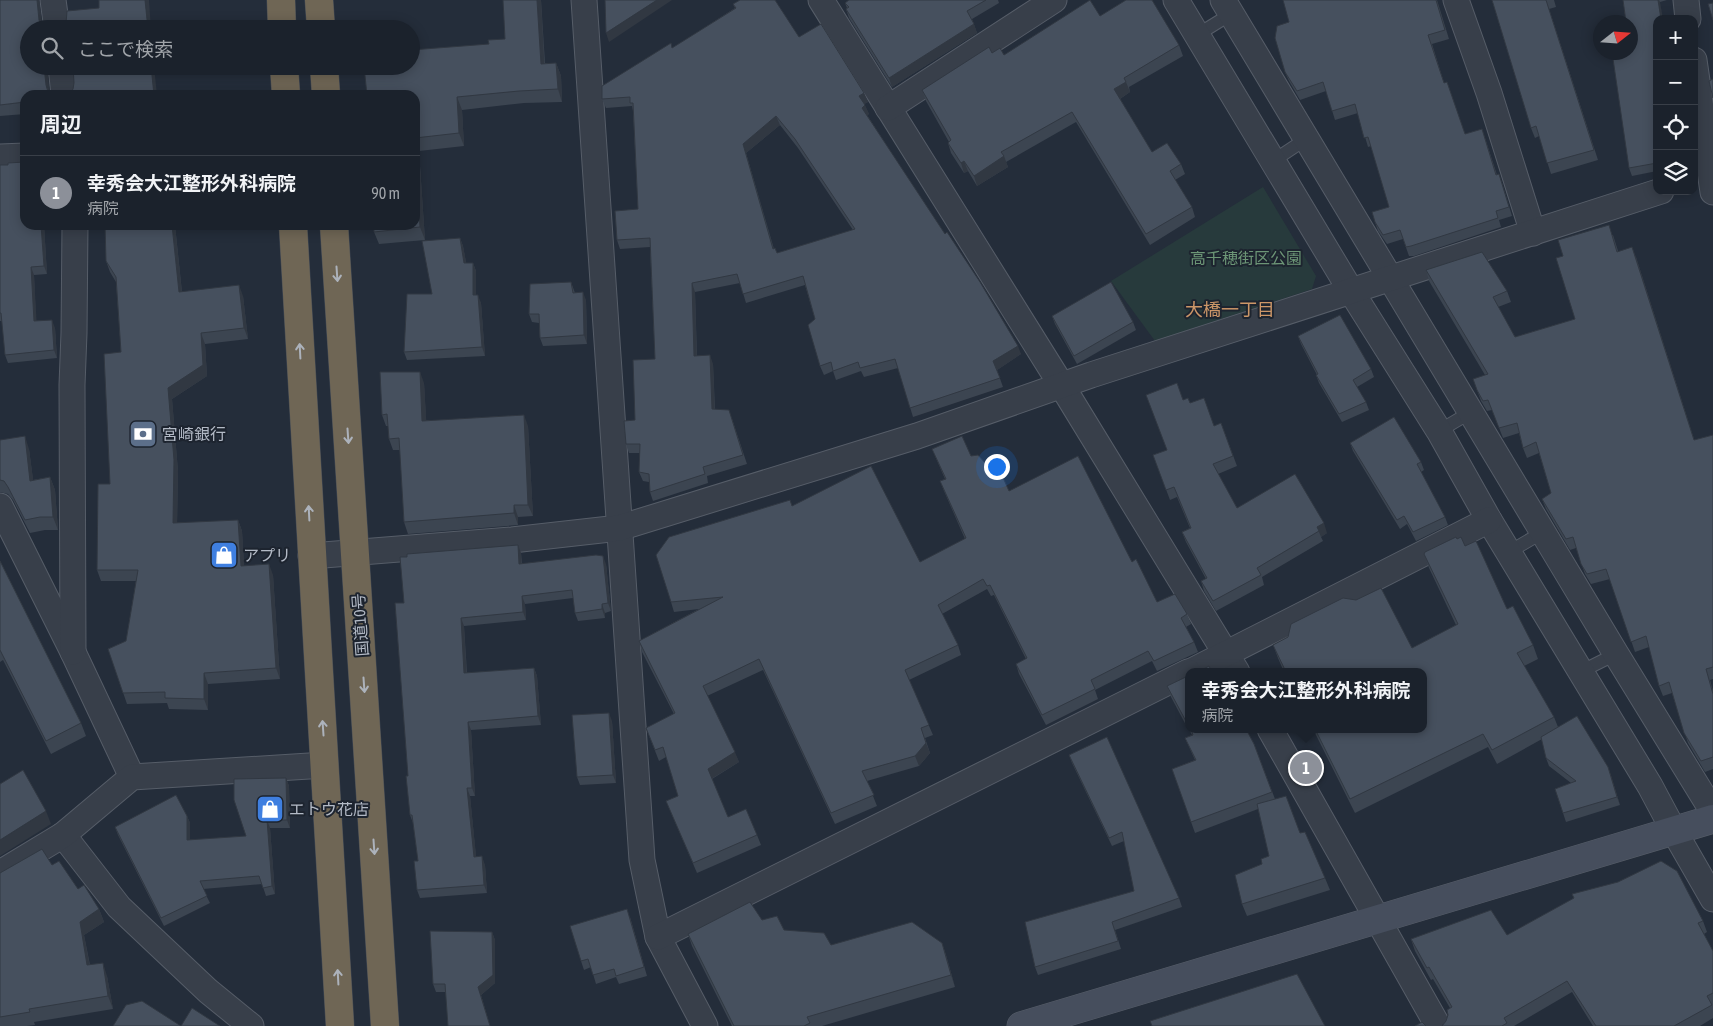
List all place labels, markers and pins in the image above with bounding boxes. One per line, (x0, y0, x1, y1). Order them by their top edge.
bank icon: 宮崎銀行 (128, 419, 158, 449)
place label: 宮崎銀行 (162, 425, 226, 443)
shop icon: アプリ (209, 540, 239, 570)
place label: アプリ (243, 546, 291, 564)
pin: 1 (1290, 749, 1322, 787)
shop icon: エトウ花店 (255, 794, 285, 824)
place label: エトウ花店 (289, 800, 369, 818)

